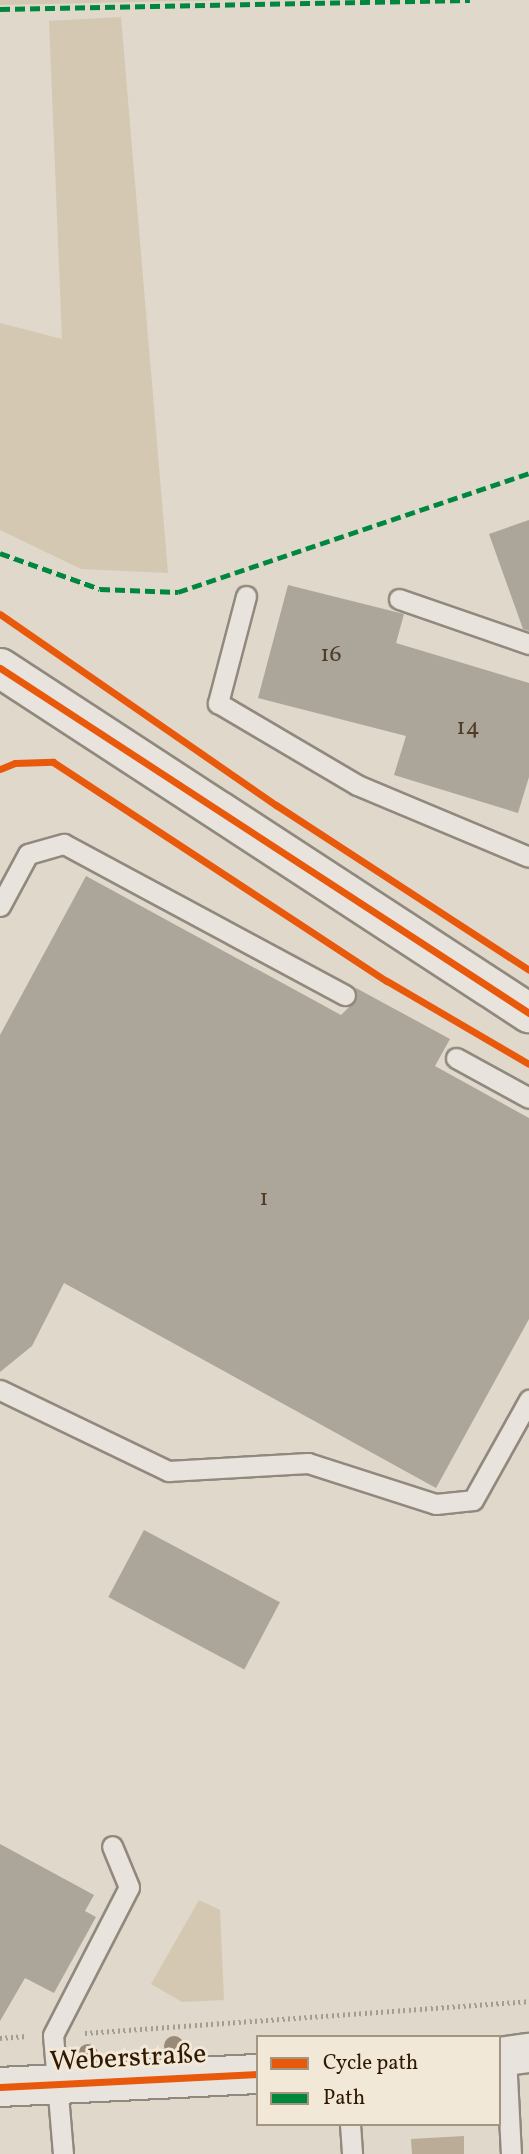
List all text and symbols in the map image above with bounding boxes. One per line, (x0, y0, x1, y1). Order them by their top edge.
house number: 16 (320, 642, 342, 670)
house number: 14 (456, 715, 480, 743)
house number: 1 (259, 1186, 269, 1214)
legend (256, 2035, 501, 2126)
street label: Weberstraße (49, 2038, 207, 2080)
text: Cycle path (323, 2049, 418, 2078)
text: Path (323, 2084, 365, 2113)

